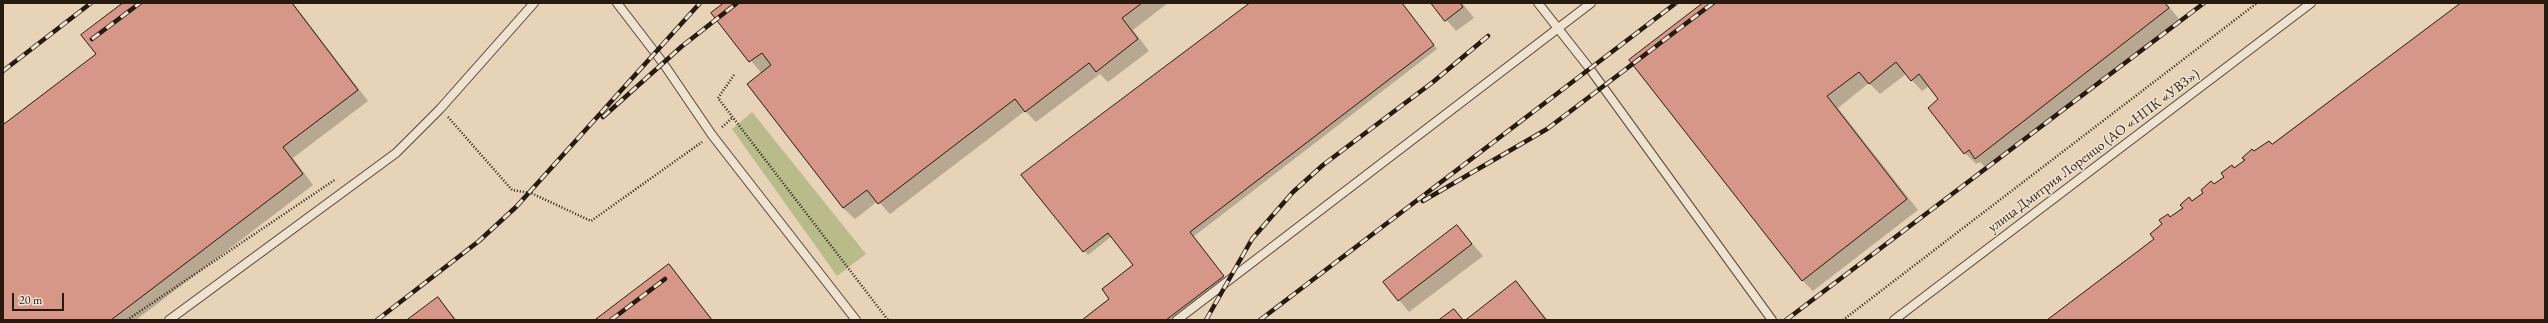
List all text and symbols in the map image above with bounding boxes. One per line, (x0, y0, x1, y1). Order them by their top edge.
street label: улица Дмитрия Лоренцо (АО «НПК «УВЗ») (1985, 66, 2203, 236)
scale bar (14, 285, 66, 311)
text: 20 m (19, 292, 42, 308)

